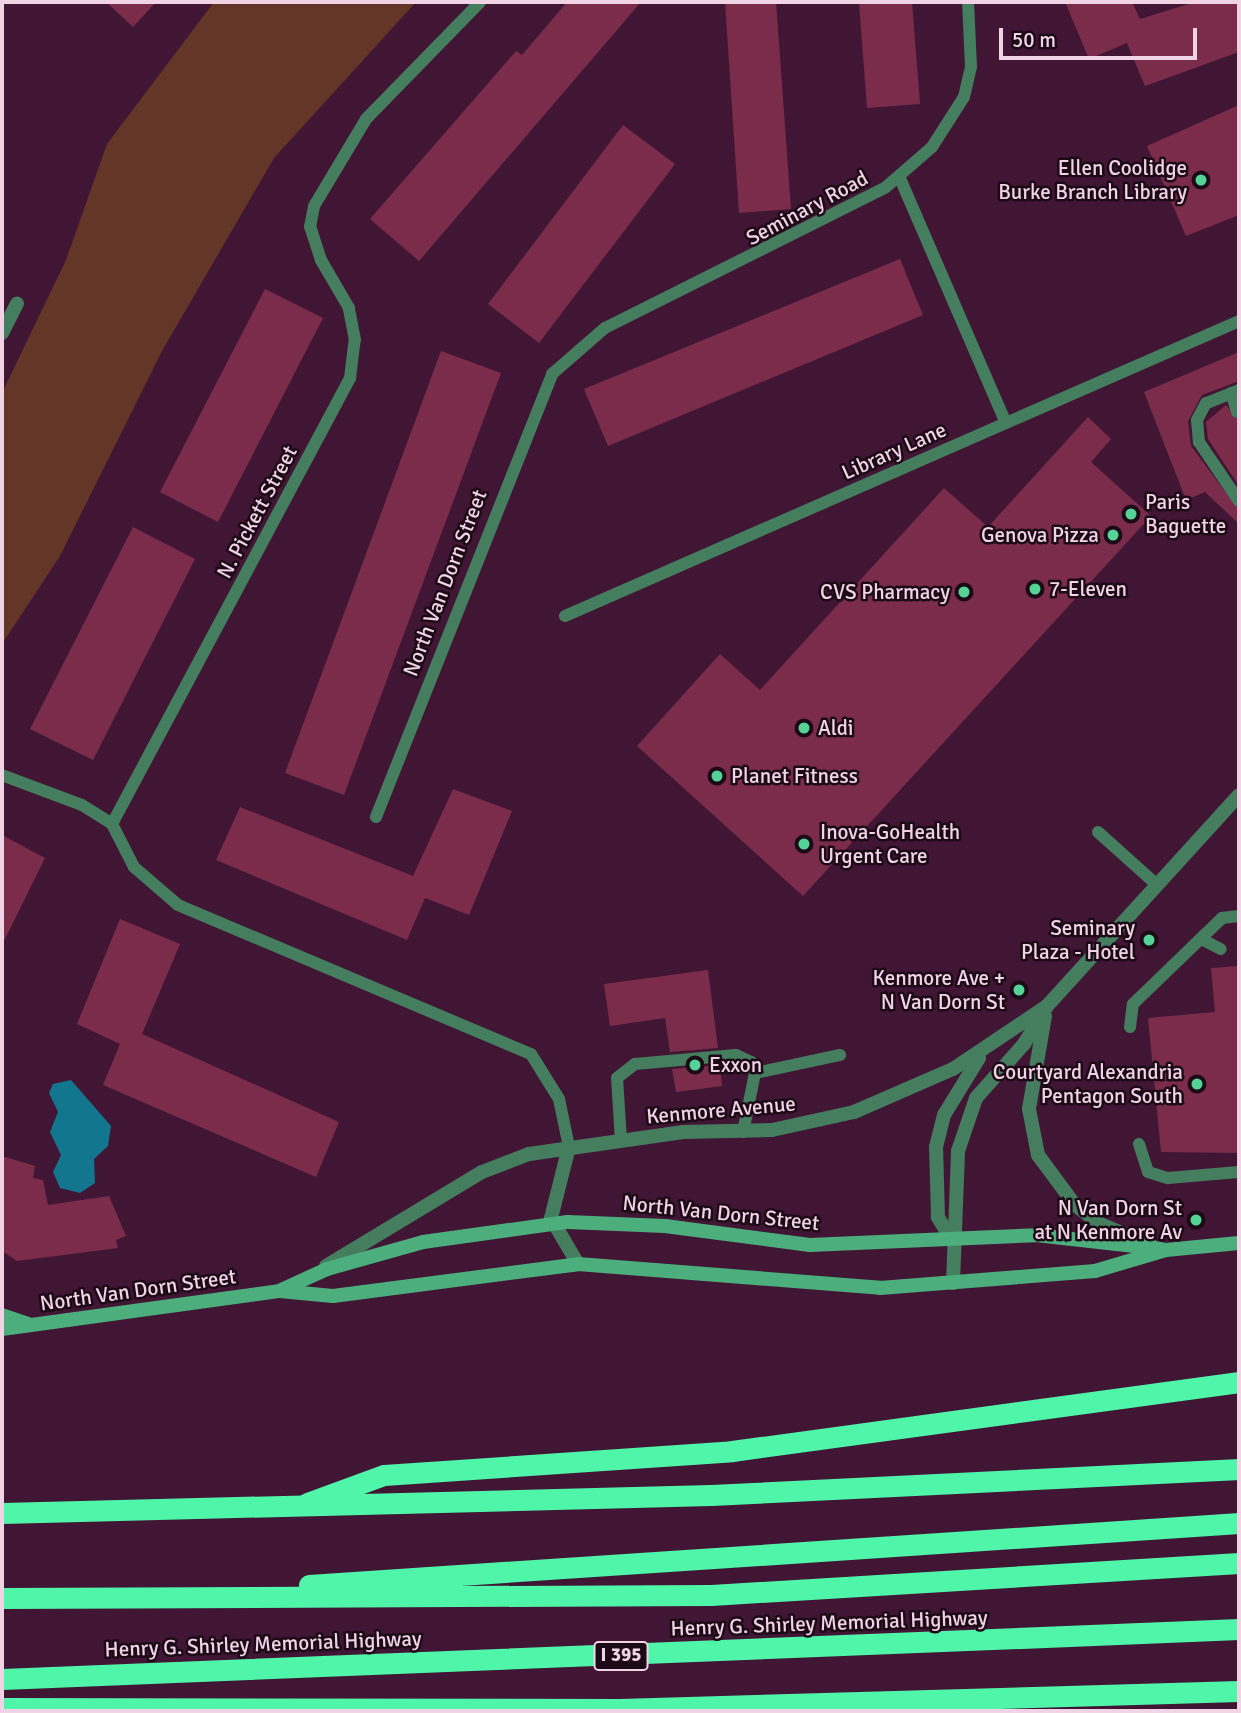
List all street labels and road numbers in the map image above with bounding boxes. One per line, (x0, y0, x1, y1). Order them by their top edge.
street label: Seminary Road (742, 165, 872, 251)
street label: Library Lane (838, 417, 950, 485)
street label: N. Pickett Street (211, 441, 303, 583)
street label: North Van Dorn Street (398, 486, 492, 680)
street label: Kenmore Avenue (645, 1091, 797, 1129)
street label: North Van Dorn Street (621, 1190, 821, 1236)
street label: North Van Dorn Street (38, 1264, 238, 1316)
street label: Henry G. Shirley Memorial Highway (670, 1605, 988, 1641)
street label: Henry G. Shirley Memorial Highway (104, 1626, 422, 1662)
road number: I 395 (593, 1640, 649, 1672)

